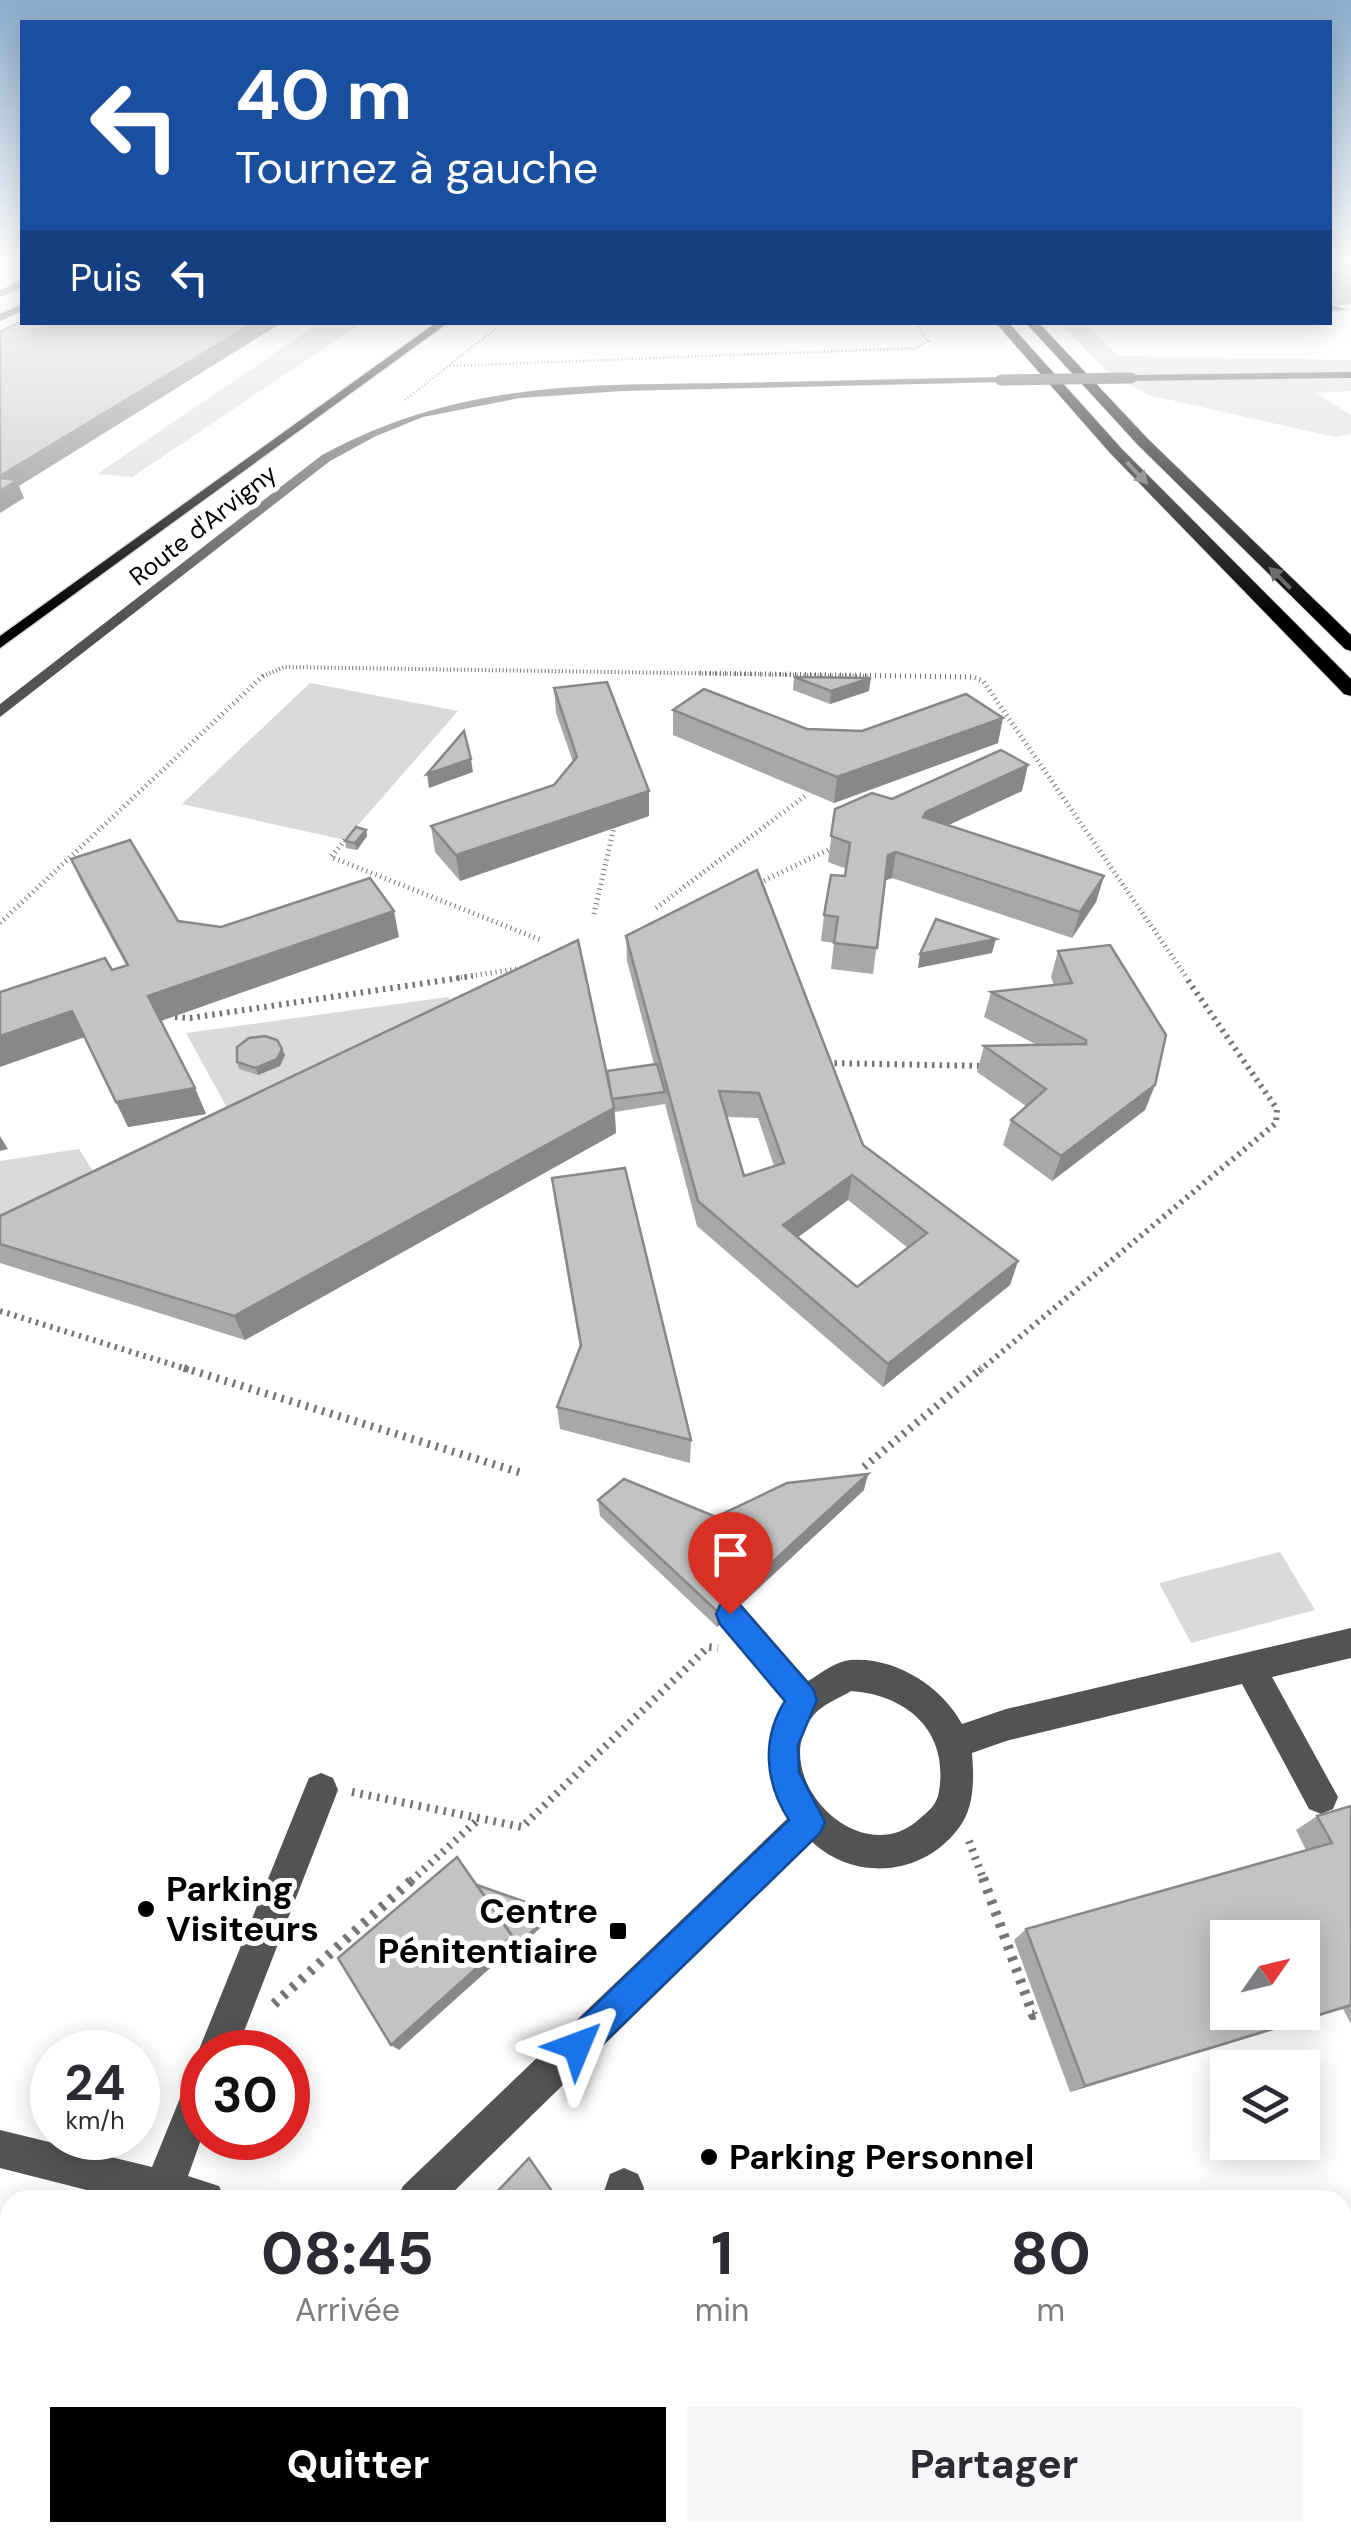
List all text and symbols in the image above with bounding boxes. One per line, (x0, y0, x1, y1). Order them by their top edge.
text: 40 m (235, 50, 412, 141)
icon: left (70, 60, 200, 190)
text: Tournez à gauche (235, 138, 598, 197)
icon: left (162, 250, 217, 305)
text: Puis (70, 253, 142, 303)
street label: Route d'Arvigny (122, 457, 284, 593)
one-way arrow (1125, 460, 1148, 484)
one-way arrow (1269, 566, 1293, 590)
pin (688, 1512, 773, 1615)
icon: arrive (703, 1527, 758, 1582)
place label: Parking Visiteurs (166, 1866, 319, 1952)
place label: Centre Pénitentiaire (378, 1888, 598, 1974)
marker: Parking Visiteurs (135, 1898, 157, 1920)
marker: Centre Pénitentiaire (607, 1920, 629, 1942)
north arrow (1210, 1920, 1320, 2030)
map controls (1210, 1920, 1320, 2160)
position arrow (525, 1994, 629, 2098)
speed limit sign: 30 (180, 2030, 310, 2160)
text: 24 (65, 2050, 126, 2116)
button: layers (1210, 2050, 1320, 2160)
text: km/h (65, 2104, 125, 2137)
place label: Parking Personnel (729, 2134, 1034, 2180)
marker: Parking Personnel (698, 2146, 720, 2168)
text: 08:45 (261, 2214, 434, 2293)
text: 1 (711, 2214, 733, 2293)
text: 80 (1010, 2214, 1091, 2293)
text: Arrivée (295, 2289, 400, 2331)
text: min (695, 2289, 749, 2331)
text: m (1036, 2289, 1065, 2331)
button: Quitter (50, 2407, 666, 2522)
button: Partager (686, 2407, 1302, 2522)

